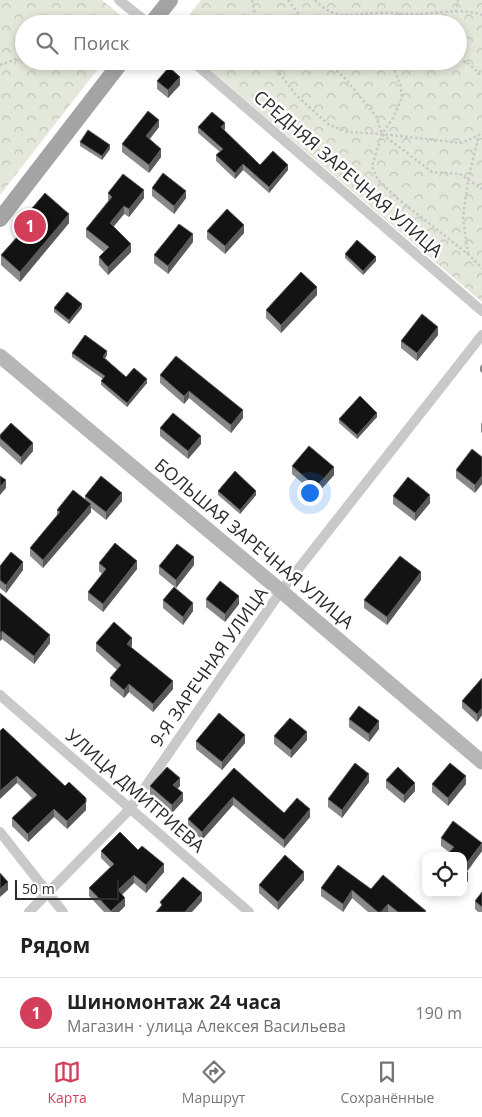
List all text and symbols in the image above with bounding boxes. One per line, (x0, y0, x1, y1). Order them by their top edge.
search box (15, 15, 467, 70)
icon: search (33, 29, 61, 57)
text: Поиск (73, 30, 129, 56)
street label: СРЕДНЯЯ ЗАРЕЧНАЯ УЛИЦА (249, 84, 449, 262)
pin: 1 (14, 207, 46, 245)
street label: БОЛЬШАЯ ЗАРЕЧНАЯ УЛИЦА (150, 453, 360, 634)
your location (297, 480, 323, 506)
street label: 9-Я ЗАРЕЧНАЯ УЛИЦА (144, 581, 273, 751)
street label: УЛИЦА ДМИТРИЕВА (61, 723, 211, 858)
map controls (422, 852, 467, 897)
button: locate (422, 852, 467, 897)
scale bar (15, 877, 119, 900)
text: 50 m (22, 879, 55, 898)
text: Рядом (20, 931, 90, 959)
text: Шиномонтаж 24 часа (67, 989, 281, 1015)
text: 1 (31, 1002, 41, 1024)
text: 190 m (416, 1002, 462, 1024)
text: Магазин · улица Алексея Васильева (67, 1015, 346, 1037)
tab: Карта (48, 1058, 87, 1107)
tab: Маршрут (182, 1058, 245, 1107)
tab: Сохранённые (340, 1058, 434, 1107)

